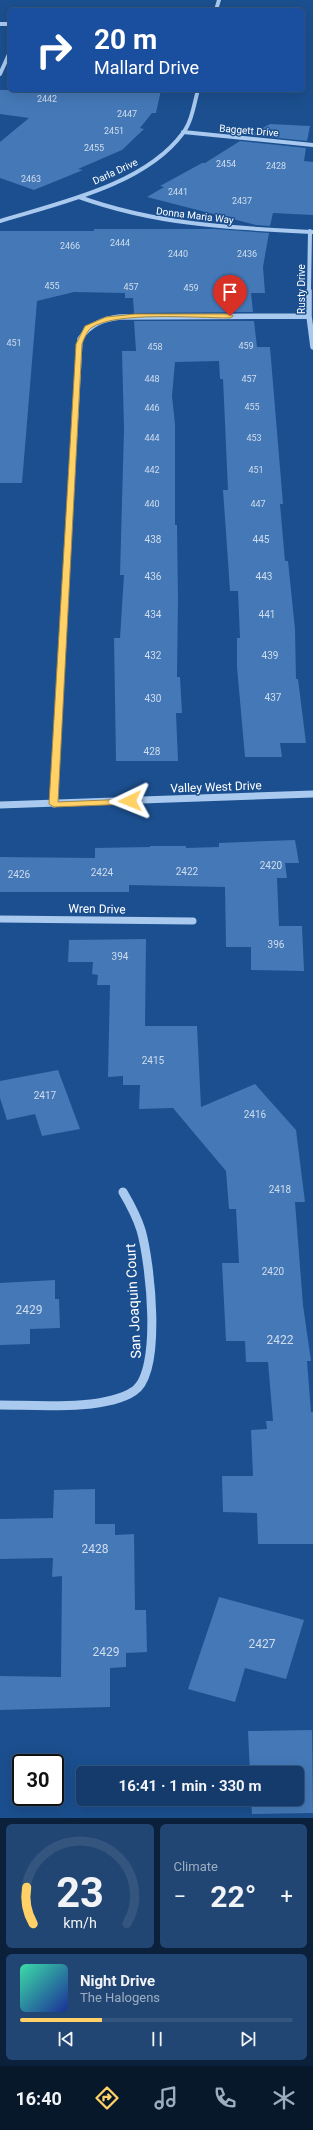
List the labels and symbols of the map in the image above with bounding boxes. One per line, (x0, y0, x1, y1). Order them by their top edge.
house number: 2442 (37, 94, 57, 104)
house number: 2447 (117, 109, 137, 119)
street label: Baggett Drive (219, 122, 279, 139)
house number: 2451 (104, 126, 124, 136)
house number: 2455 (84, 143, 104, 153)
street label: Darla Drive (91, 156, 139, 187)
house number: 2454 (216, 159, 236, 169)
house number: 2428 (266, 161, 286, 171)
house number: 2463 (21, 174, 41, 184)
house number: 2441 (168, 187, 188, 197)
house number: 2437 (232, 196, 252, 206)
street label: Donna Maria Way (156, 205, 235, 226)
house number: 2444 (110, 238, 130, 248)
house number: 2466 (60, 241, 80, 251)
house number: 2440 (168, 249, 188, 259)
house number: 2436 (237, 249, 257, 259)
street label: Rusty Drive (296, 264, 307, 314)
pin (213, 275, 247, 316)
house number: 455 (44, 281, 60, 291)
house number: 457 (123, 282, 139, 292)
house number: 459 (183, 283, 199, 293)
house number: 451 (6, 338, 22, 348)
house number: 459 (238, 341, 254, 351)
house number: 458 (147, 342, 163, 352)
house number: 448 (144, 374, 160, 384)
house number: 457 (241, 374, 257, 384)
house number: 455 (244, 402, 260, 412)
house number: 446 (144, 403, 160, 413)
house number: 444 (144, 433, 160, 443)
house number: 453 (246, 433, 262, 443)
house number: 442 (144, 465, 160, 475)
house number: 451 (248, 465, 264, 475)
house number: 440 (144, 499, 160, 509)
house number: 447 (250, 499, 266, 509)
house number: 438 (145, 534, 162, 545)
house number: 445 (253, 534, 270, 545)
house number: 436 (145, 571, 162, 582)
house number: 443 (256, 571, 272, 582)
house number: 434 (145, 609, 162, 620)
house number: 441 (259, 609, 275, 620)
house number: 432 (145, 650, 162, 661)
house number: 439 (262, 650, 278, 661)
house number: 437 (265, 692, 282, 703)
house number: 430 (145, 693, 162, 704)
house number: 428 (144, 746, 161, 757)
street label: Valley West Drive (170, 778, 262, 796)
position arrow (109, 780, 151, 822)
house number: 2420 (260, 860, 283, 871)
house number: 2422 (176, 866, 199, 877)
house number: 2424 (91, 867, 114, 878)
house number: 2426 (8, 869, 31, 880)
street label: Wren Drive (68, 902, 126, 916)
house number: 396 (268, 939, 285, 950)
house number: 394 (112, 951, 129, 962)
house number: 2415 (142, 1055, 165, 1066)
house number: 2417 (34, 1090, 57, 1101)
house number: 2416 (244, 1109, 267, 1120)
house number: 2418 (269, 1184, 292, 1195)
street label: San Joaquin Court (122, 1243, 144, 1359)
house number: 2420 (262, 1266, 285, 1277)
house number: 2429 (16, 1303, 42, 1317)
house number: 2422 (267, 1333, 294, 1347)
house number: 2428 (82, 1542, 109, 1556)
house number: 2427 (249, 1637, 276, 1651)
house number: 2429 (93, 1645, 119, 1659)
speed limit sign: 30 (12, 1754, 64, 1806)

